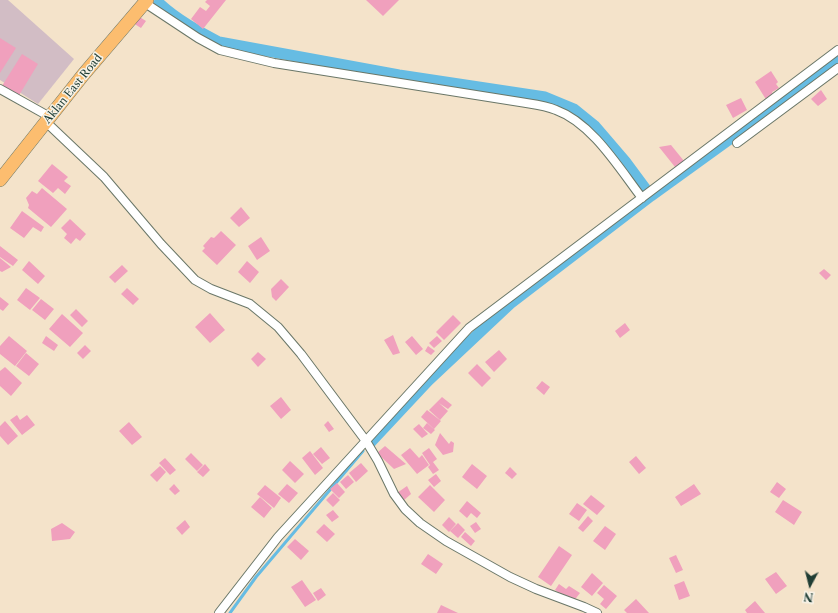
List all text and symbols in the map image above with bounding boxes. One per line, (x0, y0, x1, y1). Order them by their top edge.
street label: Aklan East Road (41, 52, 105, 126)
north arrow (790, 565, 830, 605)
text: N (803, 589, 814, 604)

